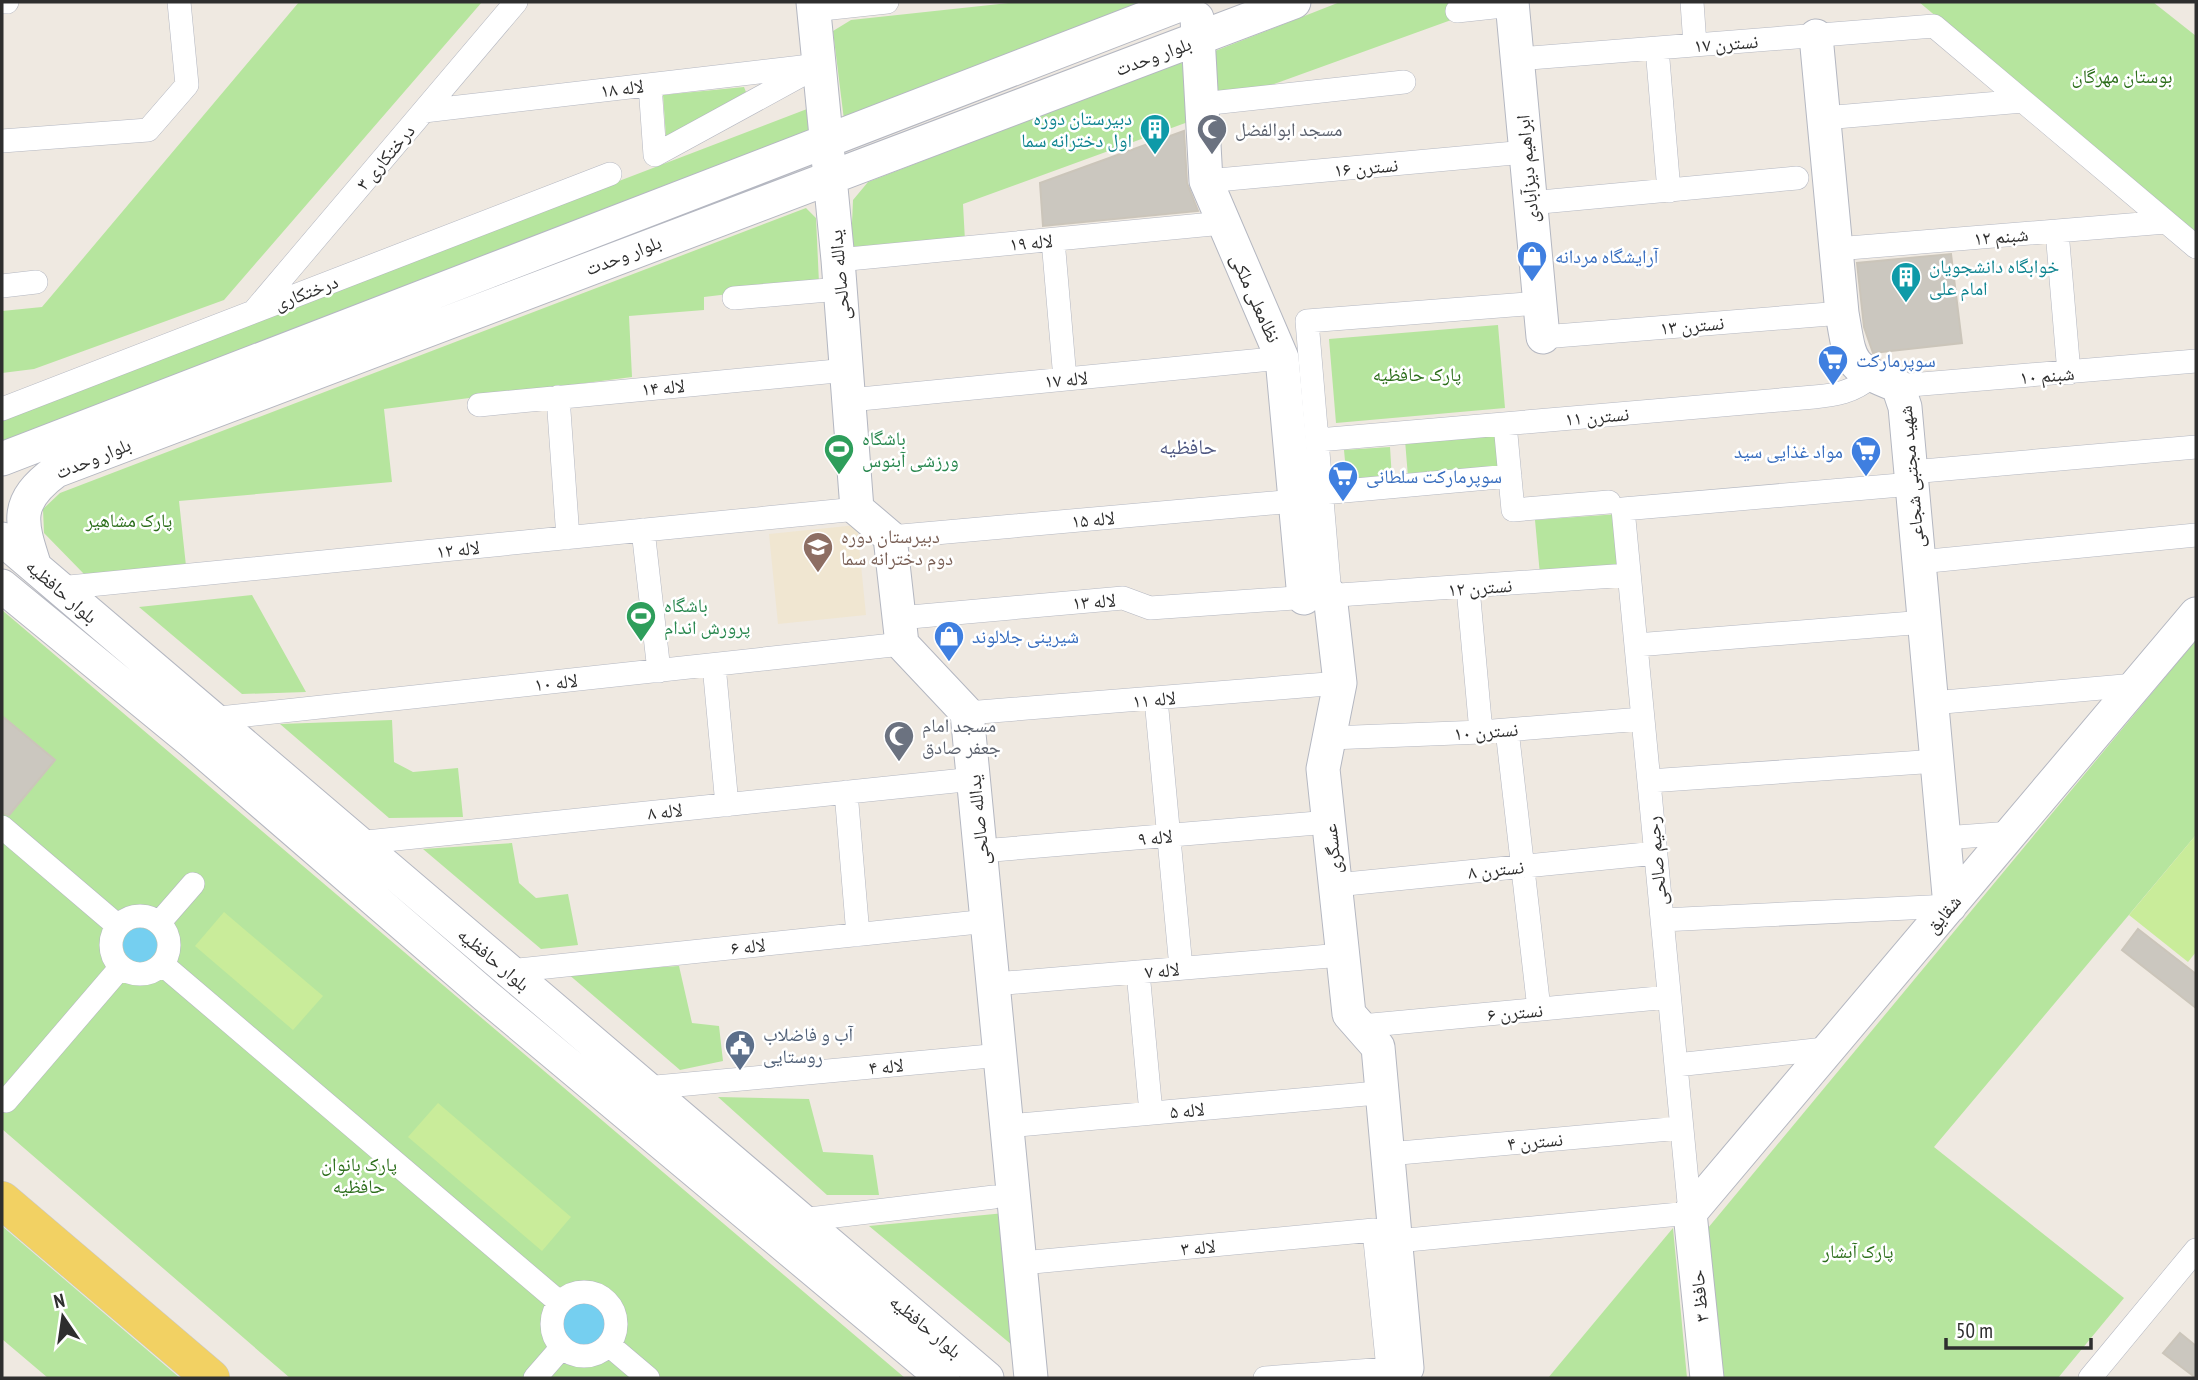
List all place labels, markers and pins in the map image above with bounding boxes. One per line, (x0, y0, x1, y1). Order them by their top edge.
place label: دبیرستان دوره اول دخترانه سما (1021, 106, 1132, 152)
building icon: دبیرستان دوره اول دخترانه سما (1138, 112, 1172, 156)
mosque icon: مسجد ابوالفضل (1195, 112, 1229, 156)
place label: مسجد ابوالفضل (1235, 117, 1343, 141)
shop icon: آرایشگاه مردانه (1515, 239, 1549, 283)
place label: آرایشگاه مردانه (1555, 244, 1660, 268)
place label: خوابگاه دانشجویان امام علی (1929, 254, 2059, 302)
building icon: خوابگاه دانشجویان امام علی (1889, 260, 1923, 304)
supermarket icon: سوپرمارکت (1816, 343, 1850, 387)
place label: سوپرمارکت (1856, 348, 1936, 372)
place label: باشگاه ورزشی آبنوس (862, 426, 959, 472)
sports icon: باشگاه ورزشی آبنوس (822, 432, 856, 476)
supermarket icon: مواد غذایی سید (1849, 434, 1883, 478)
place label: مواد غذایی سید (1734, 439, 1843, 463)
supermarket icon: سوپرمارکت سلطانی (1326, 459, 1360, 503)
place label: سوپرمارکت سلطانی (1366, 464, 1502, 488)
place label: دبیرستان دوره دوم دخترانه سما (841, 524, 953, 572)
school or university icon: دبیرستان دوره دوم دخترانه سما (801, 530, 835, 574)
place label: باشگاه پرورش اندام (664, 593, 750, 641)
sports icon: باشگاه پرورش اندام (624, 599, 658, 643)
shop icon: شیرینی جلالوند (932, 619, 966, 663)
place label: شیرینی جلالوند (972, 624, 1079, 648)
place label: مسجد امام جعفر صادق (922, 713, 1001, 759)
mosque icon: مسجد امام جعفر صادق (882, 719, 916, 763)
place label: آب و فاضلاب روستایی (763, 1022, 854, 1068)
public building icon: آب و فاضلاب روستایی (723, 1028, 757, 1072)

